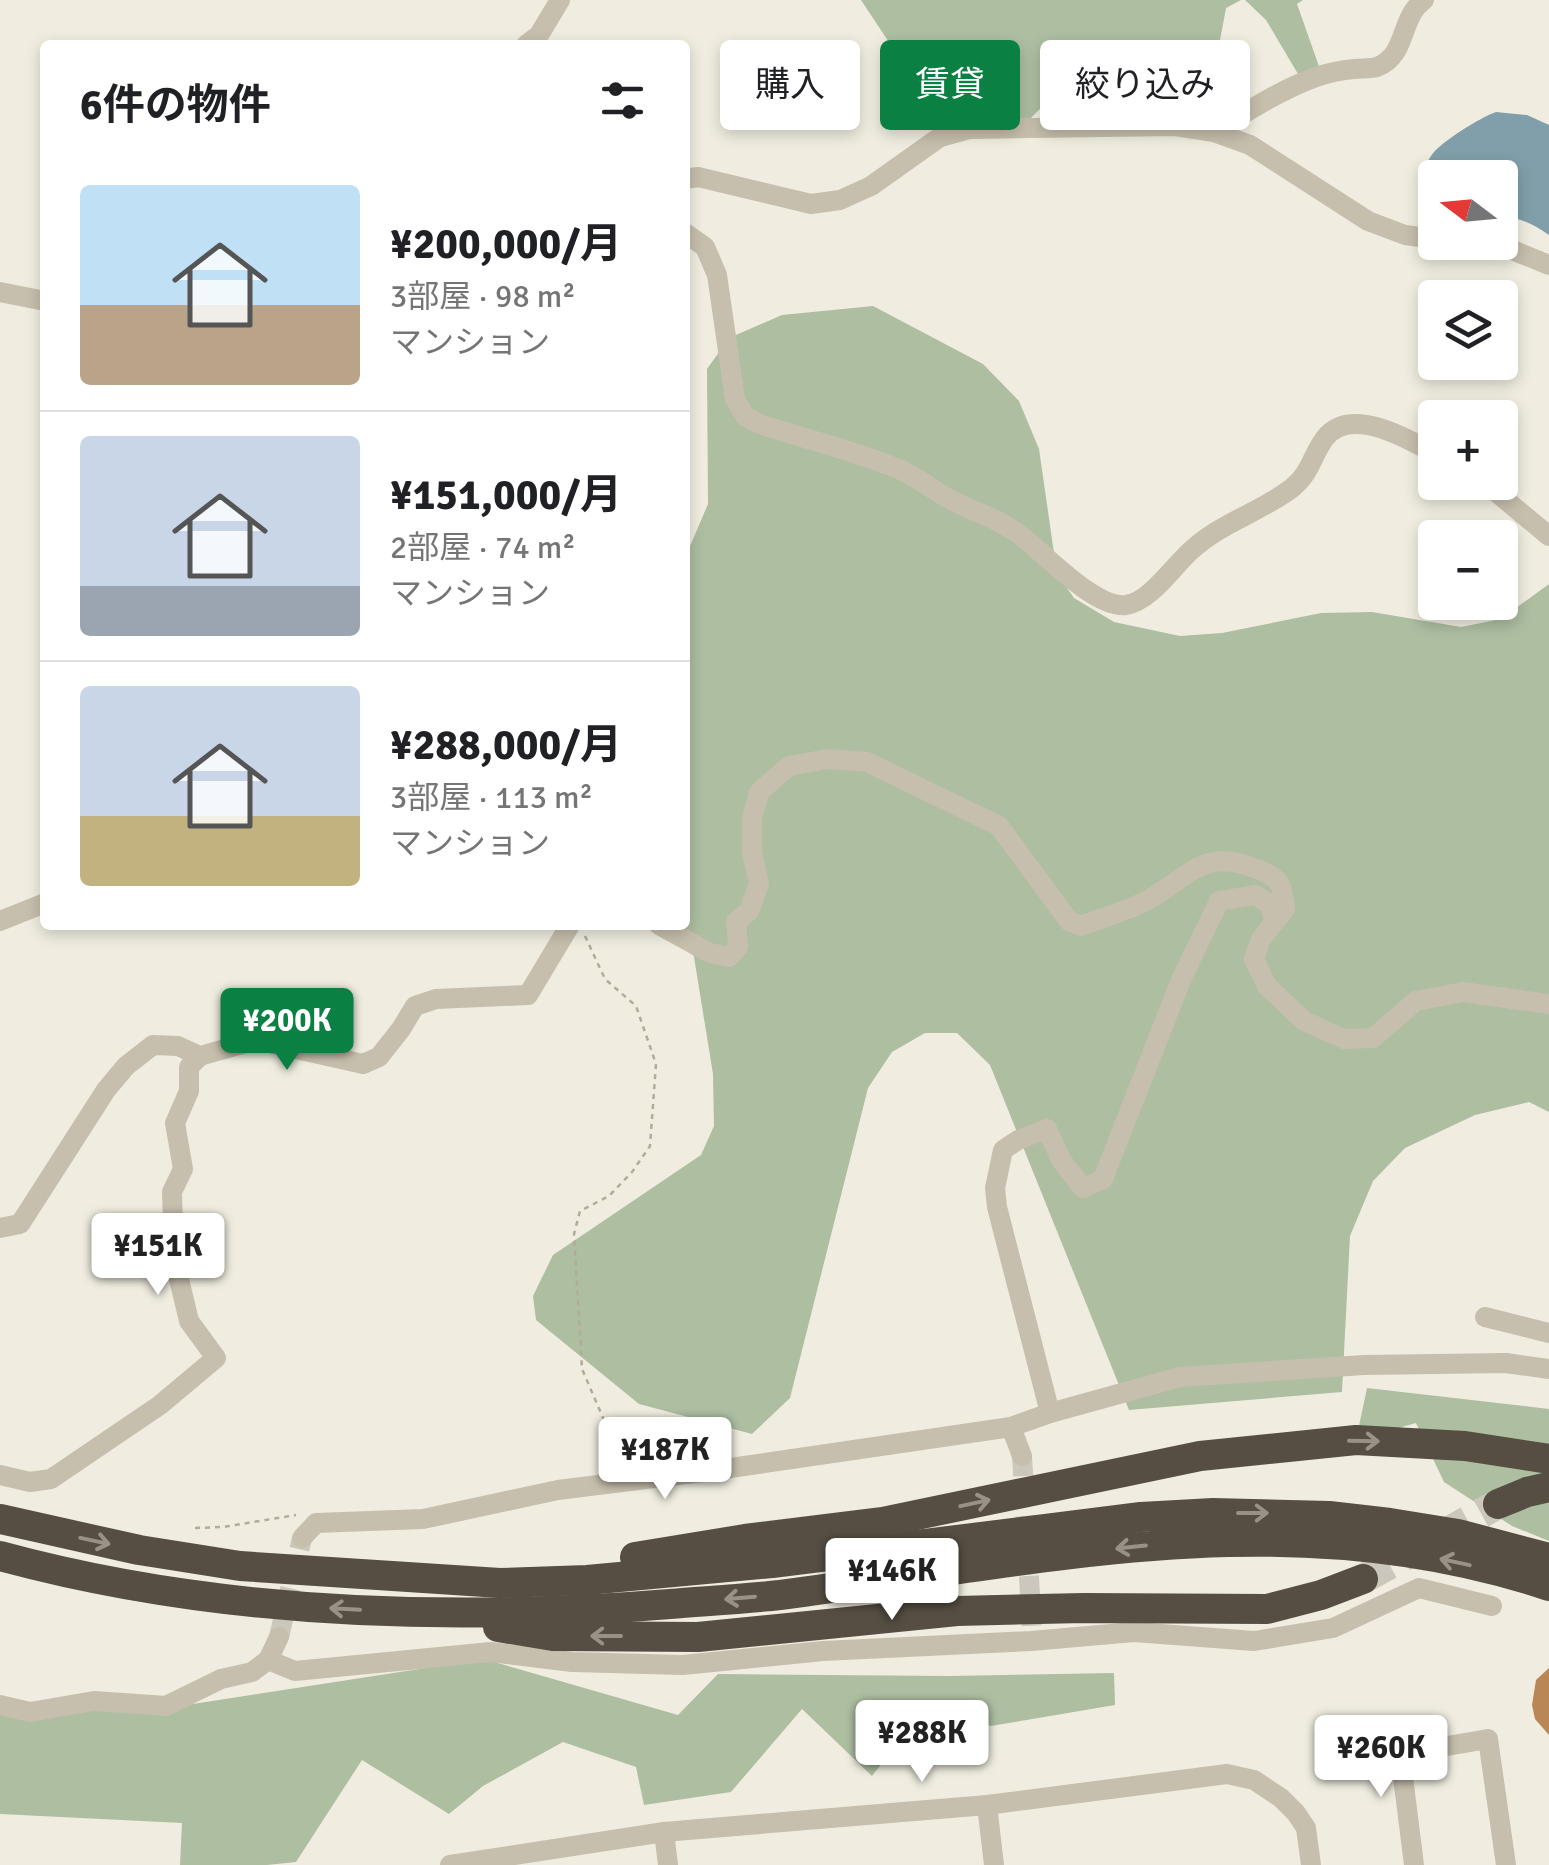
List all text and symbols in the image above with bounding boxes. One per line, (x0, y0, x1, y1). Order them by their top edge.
chip: 購入 (720, 40, 860, 130)
chip: 賃貸 (880, 40, 1020, 130)
chip: 絞り込み (1040, 40, 1250, 130)
icon: filters (595, 73, 650, 128)
text: 6件の物件 (80, 80, 271, 131)
north arrow (1418, 160, 1518, 260)
map controls (1418, 160, 1518, 620)
text: ¥200,000/月 (390, 219, 622, 270)
icon: home (160, 225, 280, 345)
text: 3部屋 · 98 m² (390, 277, 576, 316)
button: layers (1418, 280, 1518, 380)
text: マンション (390, 323, 550, 362)
button: + (1418, 400, 1518, 500)
text: ¥151,000/月 (390, 470, 622, 521)
icon: home (160, 476, 280, 596)
button: − (1418, 520, 1518, 620)
text: 2部屋 · 74 m² (390, 528, 576, 567)
text: マンション (390, 574, 550, 613)
text: ¥288,000/月 (390, 720, 622, 771)
icon: home (160, 726, 280, 846)
text: 3部屋 · 113 m² (390, 778, 593, 817)
text: マンション (390, 824, 550, 863)
pin: ¥200K (217, 988, 357, 1073)
text: ¥200K (243, 1001, 331, 1040)
pin: ¥151K (88, 1213, 228, 1298)
text: ¥151K (114, 1226, 202, 1265)
pin: ¥187K (595, 1417, 735, 1502)
text: ¥187K (621, 1430, 709, 1469)
one-way arrow (1348, 1432, 1380, 1450)
one-way arrow (958, 1493, 990, 1511)
one-way arrow (1236, 1504, 1269, 1522)
one-way arrow (78, 1533, 110, 1551)
pin: ¥146K (822, 1538, 962, 1623)
one-way arrow (1116, 1538, 1148, 1557)
text: ¥146K (848, 1551, 936, 1590)
one-way arrow (1440, 1552, 1472, 1571)
one-way arrow (724, 1589, 756, 1608)
one-way arrow (330, 1599, 362, 1618)
one-way arrow (591, 1626, 624, 1646)
pin: ¥288K (852, 1700, 992, 1785)
text: ¥288K (878, 1713, 966, 1752)
pin: ¥260K (1311, 1715, 1451, 1800)
text: ¥260K (1337, 1728, 1425, 1767)

